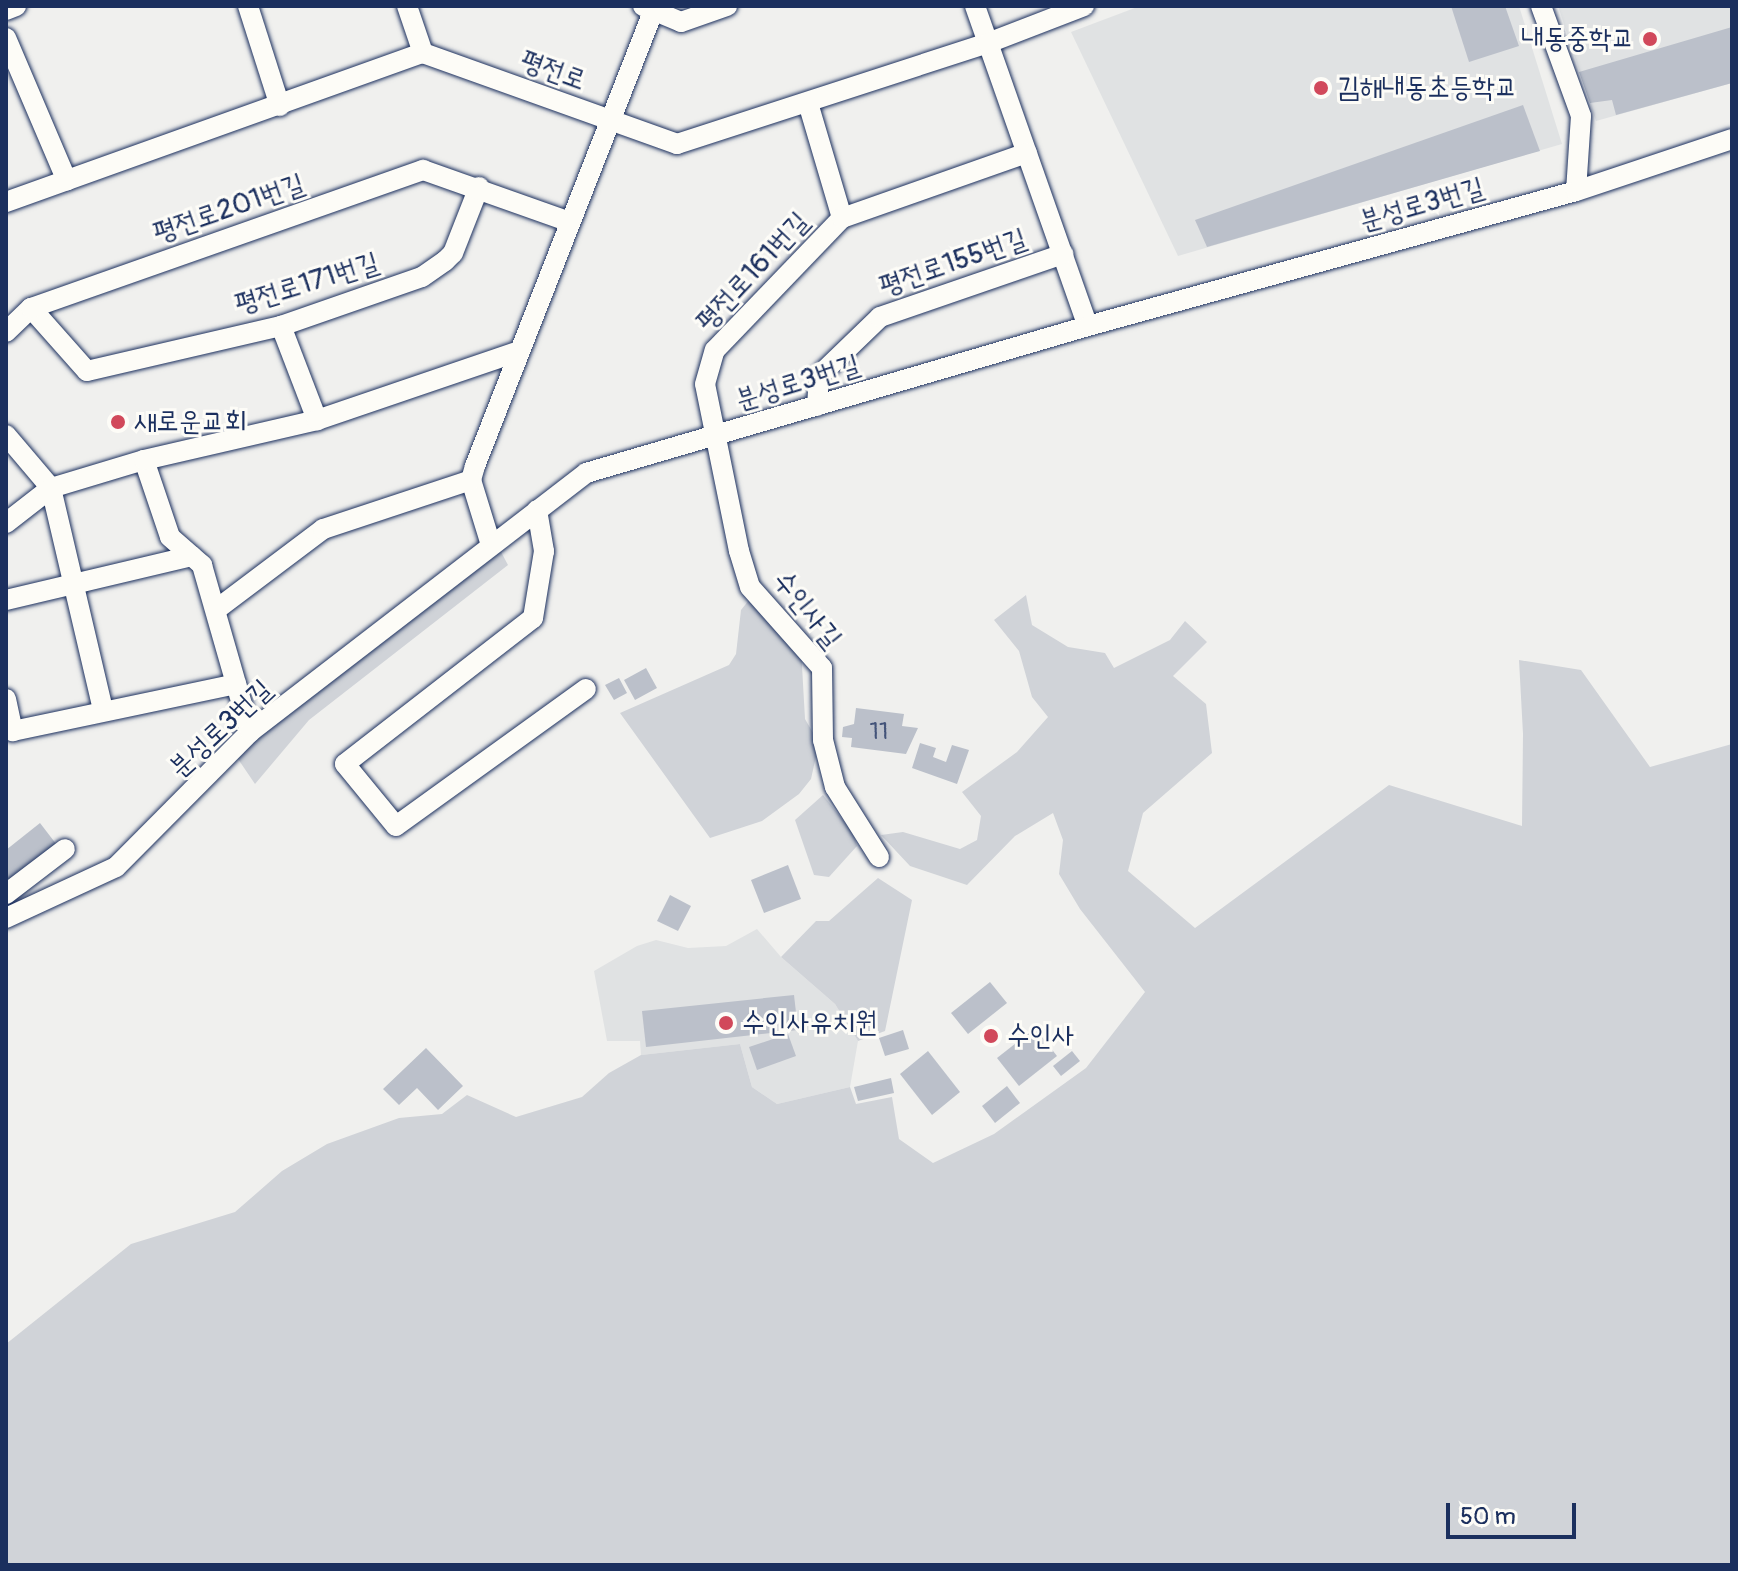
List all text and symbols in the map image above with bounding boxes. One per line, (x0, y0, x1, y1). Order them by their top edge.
place label: 내동중학교 (1521, 22, 1634, 56)
marker: 내동중학교 (1641, 30, 1659, 48)
street label: 평전로 (515, 44, 591, 98)
place label: 김해내동초등학교 (1337, 71, 1517, 105)
marker: 김해내동초등학교 (1312, 79, 1330, 97)
street label: 평전로201번길 (149, 167, 309, 251)
street label: 분성로3번길 (1356, 171, 1488, 239)
street label: 평전로161번길 (689, 205, 817, 339)
street label: 평전로155번길 (875, 222, 1031, 304)
street label: 평전로171번길 (231, 246, 383, 322)
street label: 분성로3번길 (732, 348, 864, 418)
place label: 새로운교회 (134, 405, 247, 439)
marker: 새로운교회 (109, 413, 127, 431)
street label: 수인사길 (766, 564, 848, 656)
street label: 분성로3번길 (163, 673, 279, 785)
house number: 11 (870, 718, 888, 746)
place label: 수인사유치원 (742, 1006, 877, 1040)
marker: 수인사유치원 (717, 1014, 735, 1032)
place label: 수인사 (1007, 1019, 1075, 1053)
marker: 수인사 (982, 1027, 1000, 1045)
scale bar (1450, 1487, 1580, 1537)
text: 50 m (1460, 1502, 1516, 1531)

